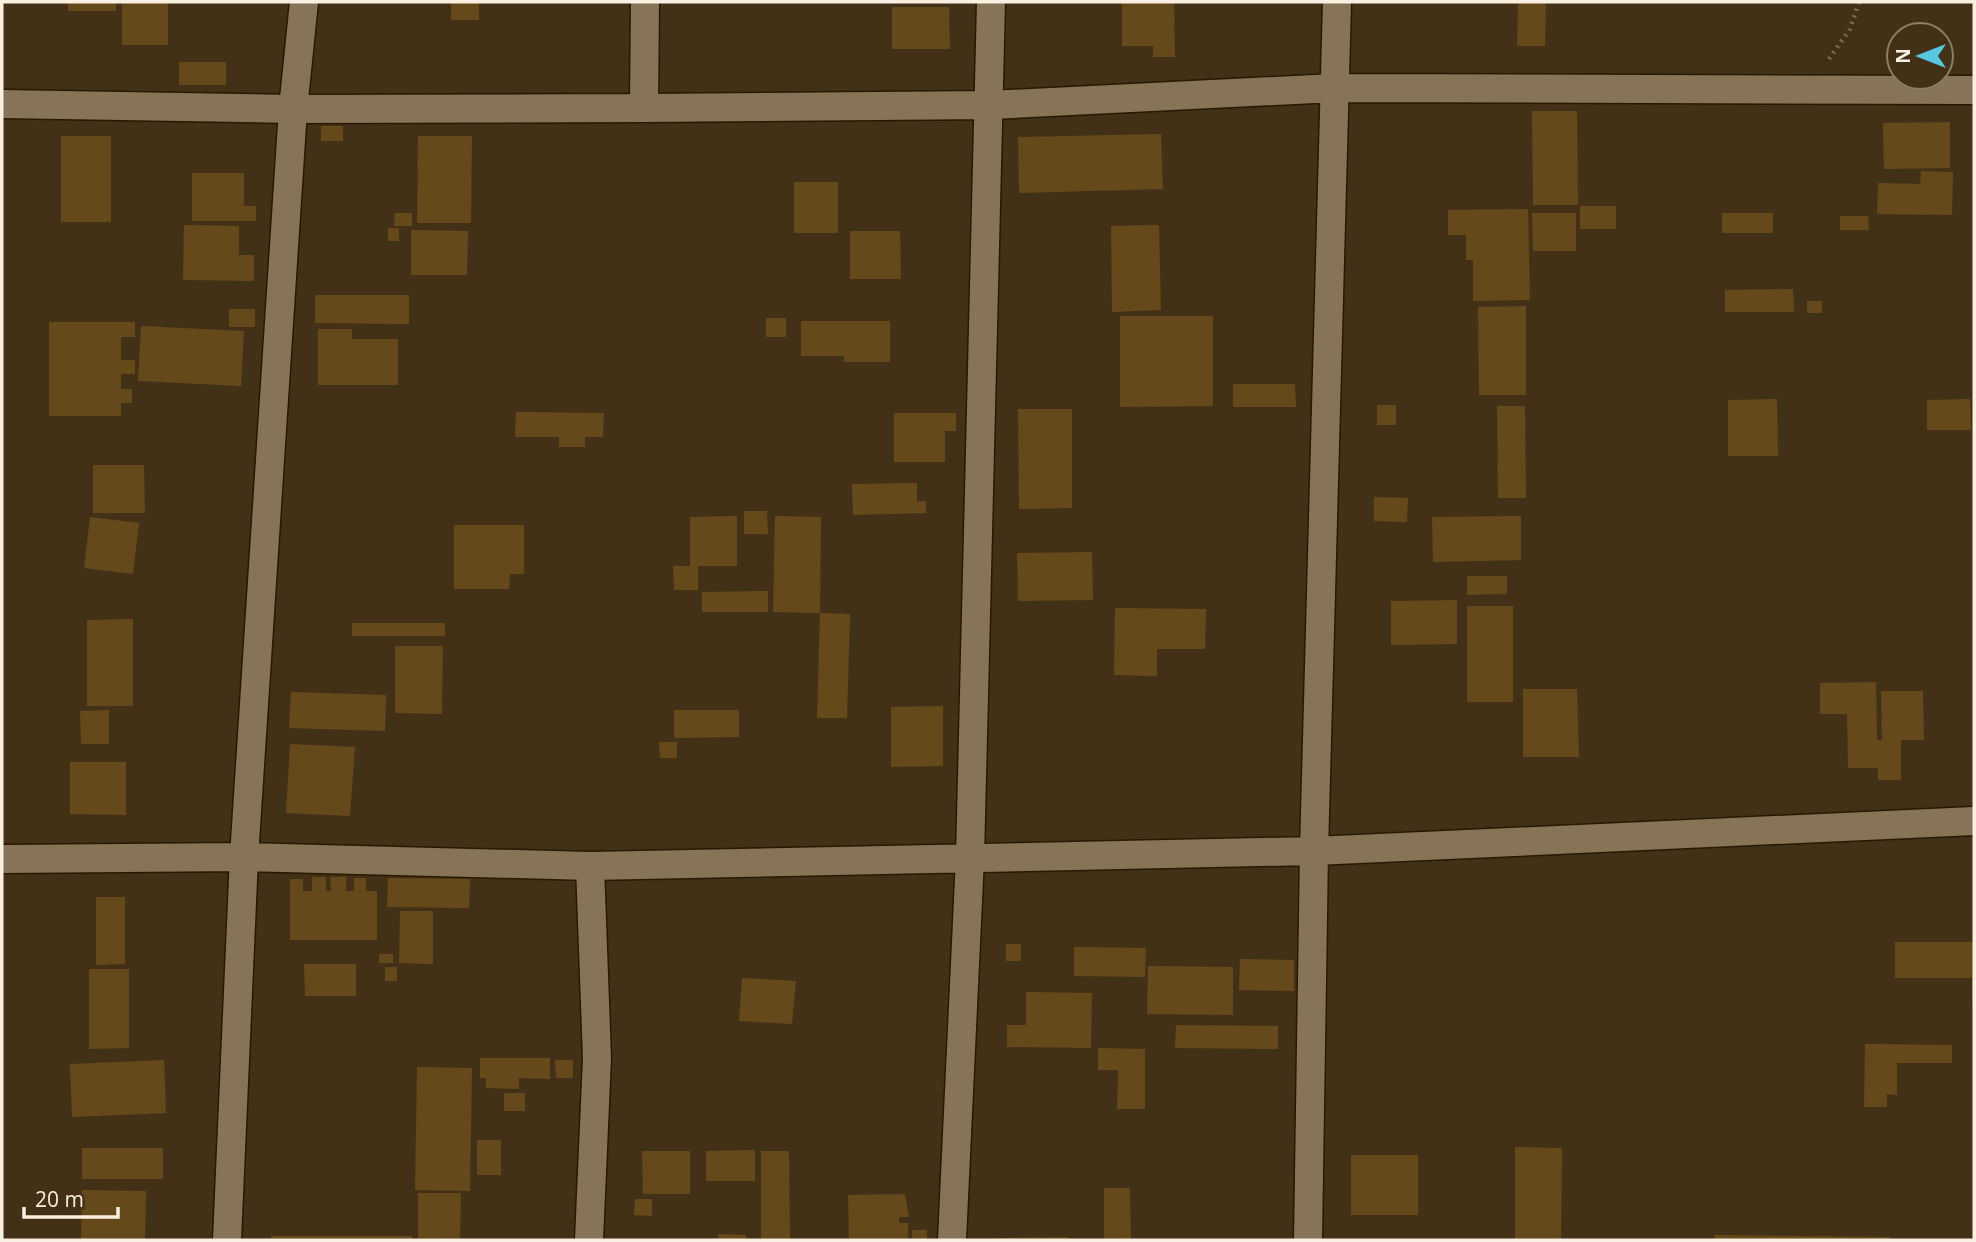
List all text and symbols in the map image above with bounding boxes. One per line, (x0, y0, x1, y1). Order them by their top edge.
north arrow (1885, 21, 1955, 91)
text: N (1890, 48, 1916, 64)
scale bar (24, 1176, 119, 1220)
text: 20 m (35, 1185, 84, 1213)

